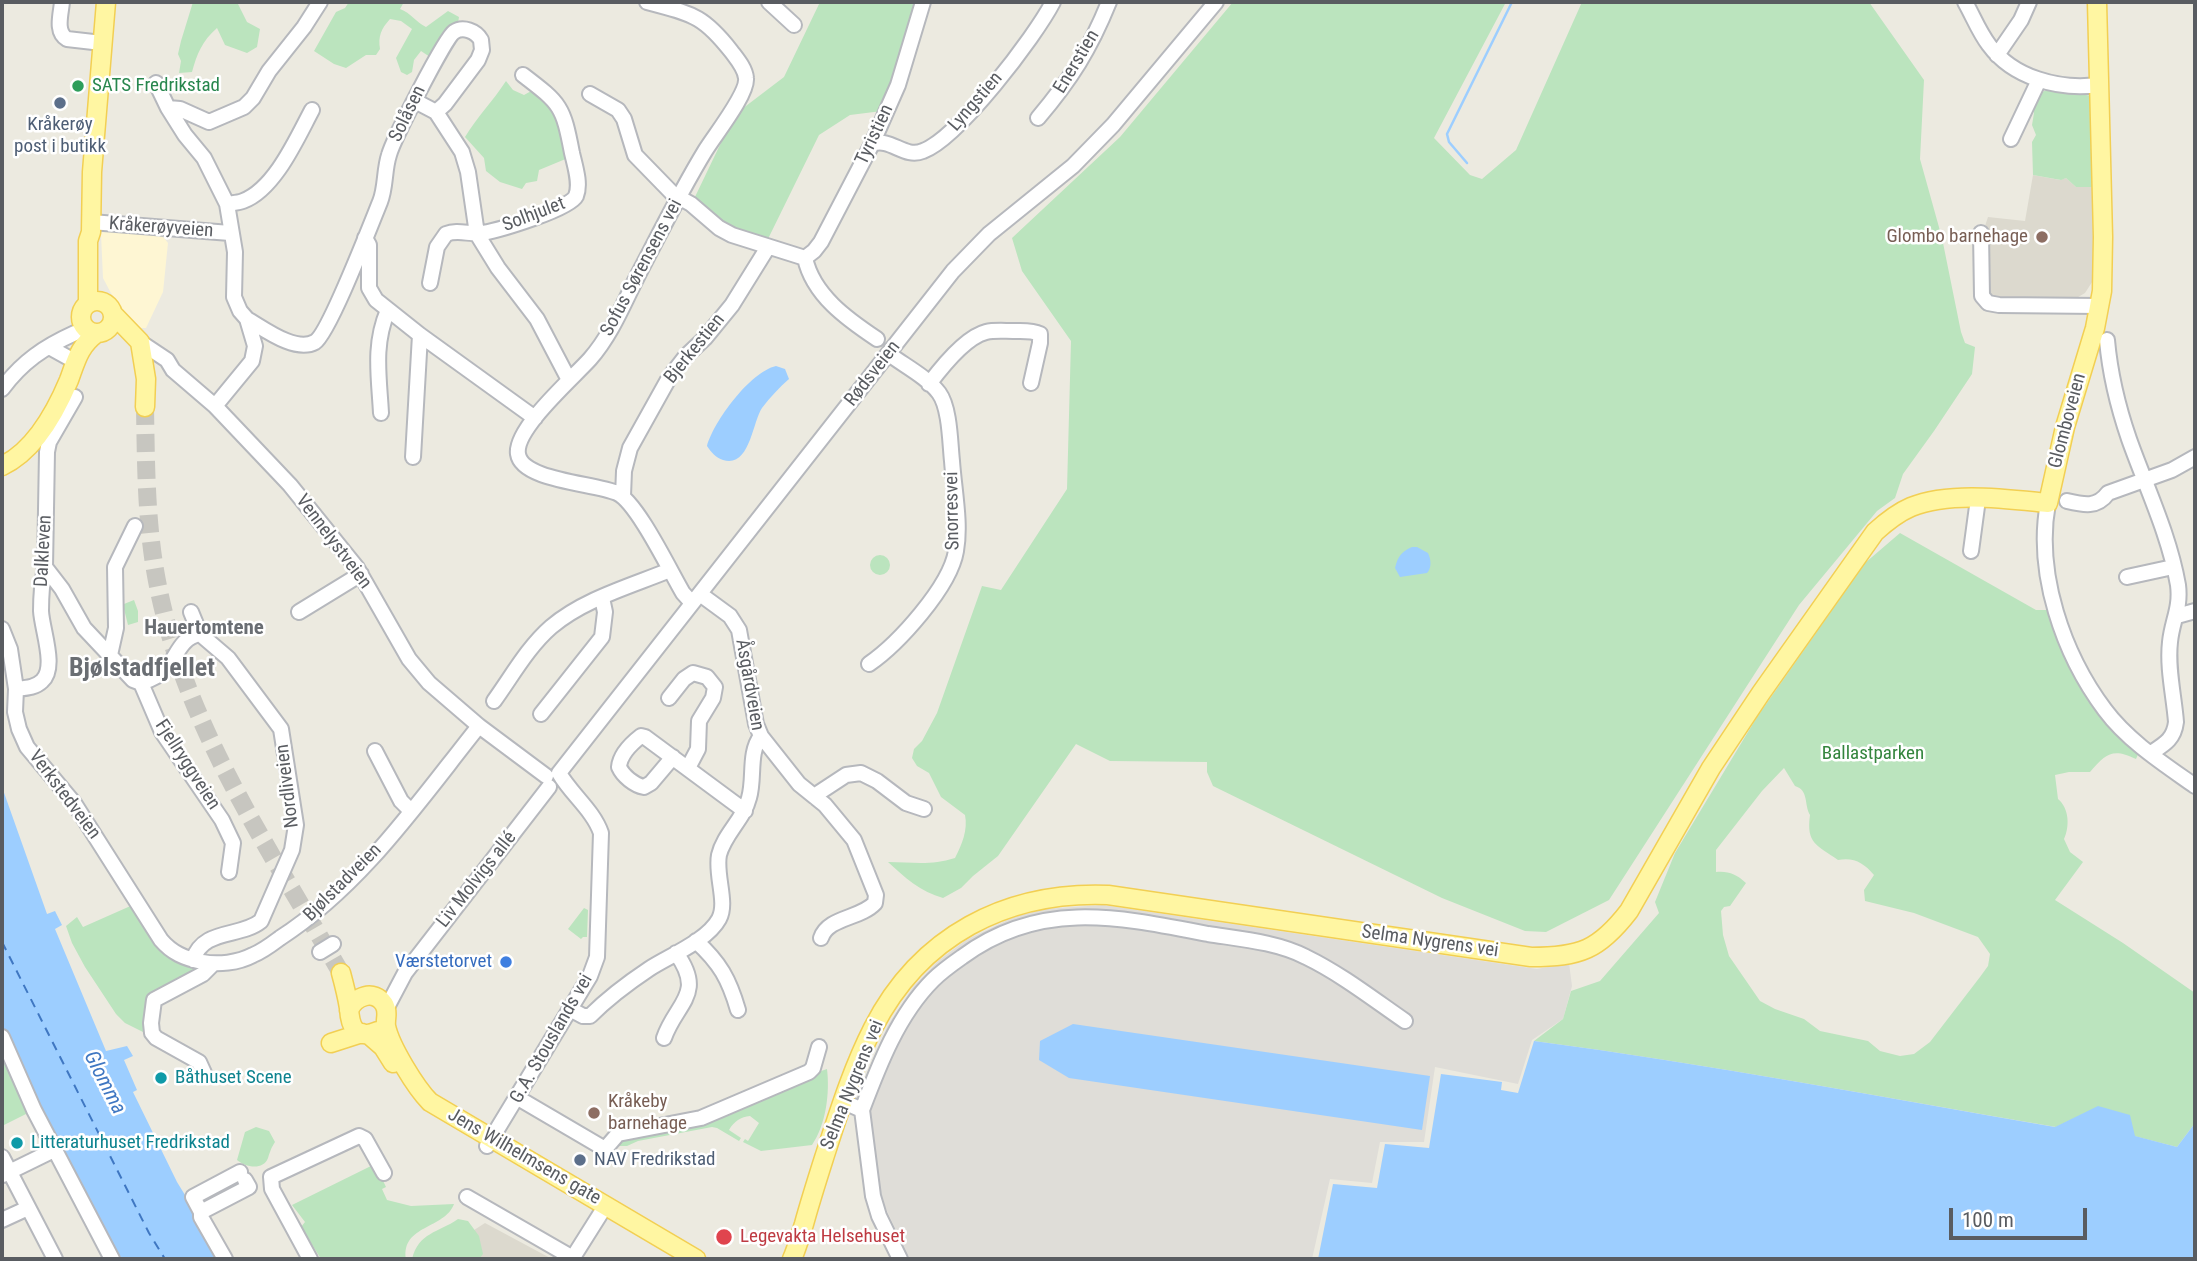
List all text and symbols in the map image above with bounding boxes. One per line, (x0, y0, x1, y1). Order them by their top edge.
street label: Enerstien (1049, 26, 1105, 98)
street label: Lyngstien (944, 68, 1008, 136)
place label: SATS Fredrikstad (92, 75, 220, 97)
marker: SATS Fredrikstad (70, 78, 86, 94)
street label: Solåsen (385, 82, 431, 146)
marker: Kråkerøy post i butikk (52, 95, 68, 111)
street label: Tyristien (851, 101, 899, 169)
place label: Kråkerøy post i butikk (14, 114, 106, 158)
street label: Solhjulet (499, 193, 569, 237)
street label: Sofus Sørensens vei (596, 196, 688, 340)
street label: Kråkerøyveien (108, 213, 214, 243)
place label: Glombo barnehage (1886, 226, 2028, 248)
marker: Glombo barnehage (2034, 229, 2050, 245)
street label: Bjerkestien (660, 309, 730, 389)
street label: Rødsveien (840, 337, 906, 411)
street label: Glomboveien (2044, 371, 2092, 471)
street label: Snorresvei (941, 471, 965, 551)
street label: Vennelystveien (290, 490, 376, 594)
street label: Dalkleven (31, 514, 57, 588)
district label: Hauertomtene (144, 616, 264, 642)
street label: Åsgårdveien (730, 637, 768, 733)
district label: Bjølstadfjellet (69, 653, 215, 685)
street label: Fjellryggveien (149, 716, 225, 814)
street label: Nordliveien (272, 743, 304, 829)
park label: Ballastparken (1822, 743, 1924, 765)
street label: Verkstedveien (23, 746, 105, 844)
street label: Liv Molvigs allé (432, 827, 522, 933)
street label: Bjølstadveien (299, 839, 387, 927)
street label: Selma Nygrens vei (1360, 921, 1500, 963)
place label: Værstetorvet (395, 951, 492, 973)
marker: Værstetorvet (498, 954, 514, 970)
street label: G.A. Stouslands vei (506, 970, 598, 1108)
street label: Selma Nygrens vei (817, 1017, 889, 1153)
water label: Glomma (77, 1047, 131, 1119)
place label: Båthuset Scene (175, 1067, 292, 1089)
marker: Båthuset Scene (153, 1070, 169, 1086)
place label: Kråkeby barnehage (608, 1091, 687, 1135)
street label: Jens Wilhelmsens gate (443, 1104, 605, 1210)
marker: Kråkeby barnehage (586, 1105, 602, 1121)
place label: Litteraturhuset Fredrikstad (31, 1132, 230, 1154)
marker: Litteraturhuset Fredrikstad (9, 1135, 25, 1151)
place label: NAV Fredrikstad (594, 1149, 715, 1171)
marker: NAV Fredrikstad (572, 1152, 588, 1168)
scale bar (1952, 1194, 2090, 1238)
text: 100 m (1962, 1208, 2014, 1232)
place label: Legevakta Helsehuset (740, 1226, 905, 1248)
marker: Legevakta Helsehuset (714, 1227, 734, 1247)

